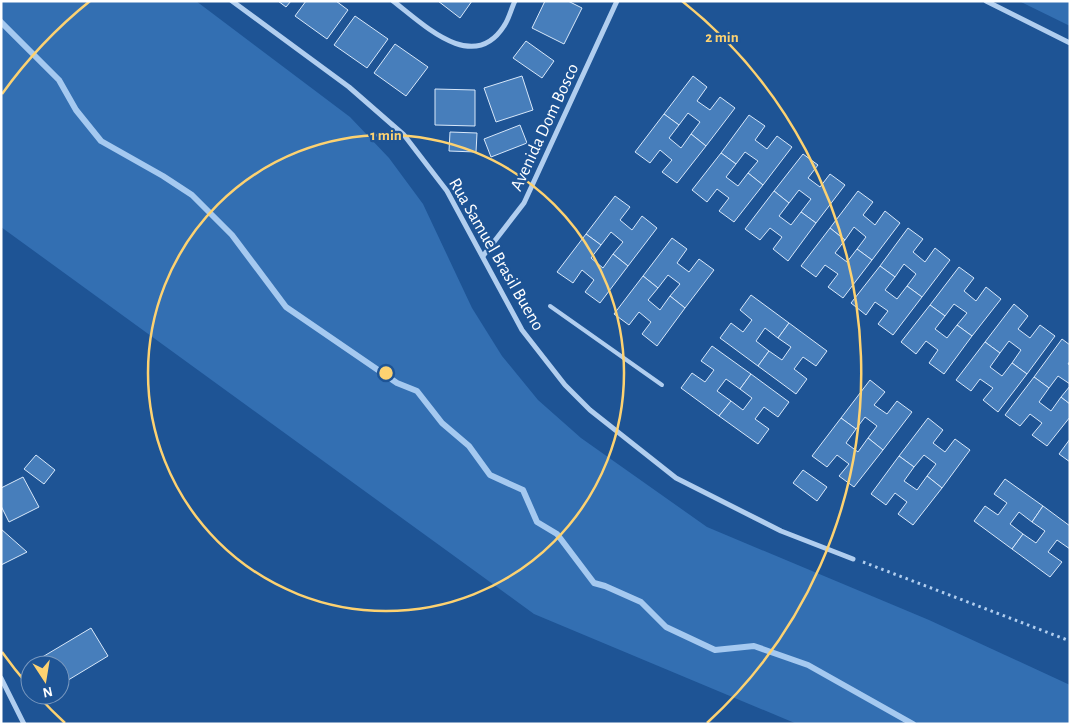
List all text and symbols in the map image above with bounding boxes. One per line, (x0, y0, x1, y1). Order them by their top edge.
text: 2 min (705, 30, 739, 45)
street label: Avenida Dom Bosco (508, 61, 582, 194)
text: 1 min (370, 128, 402, 143)
street label: Rua Samuel Brasil Bueno (445, 175, 547, 334)
centre of rings (377, 364, 395, 382)
north arrow (20, 655, 70, 705)
text: N (41, 684, 54, 700)

